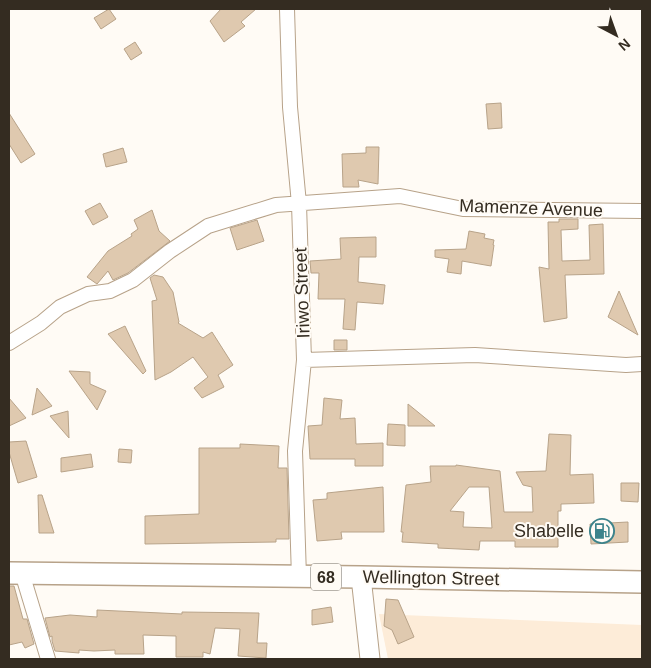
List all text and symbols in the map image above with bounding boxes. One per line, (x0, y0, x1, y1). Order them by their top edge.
north arrow (591, 10, 641, 60)
text: N (615, 35, 634, 54)
street label: Mamenze Avenue (459, 195, 603, 221)
street label: Iriwo Street (290, 247, 314, 339)
fuel station icon: Shabelle (589, 518, 615, 544)
place label: Shabelle (514, 521, 584, 541)
road number: 68 (311, 564, 341, 590)
street label: Wellington Street (362, 567, 500, 589)

